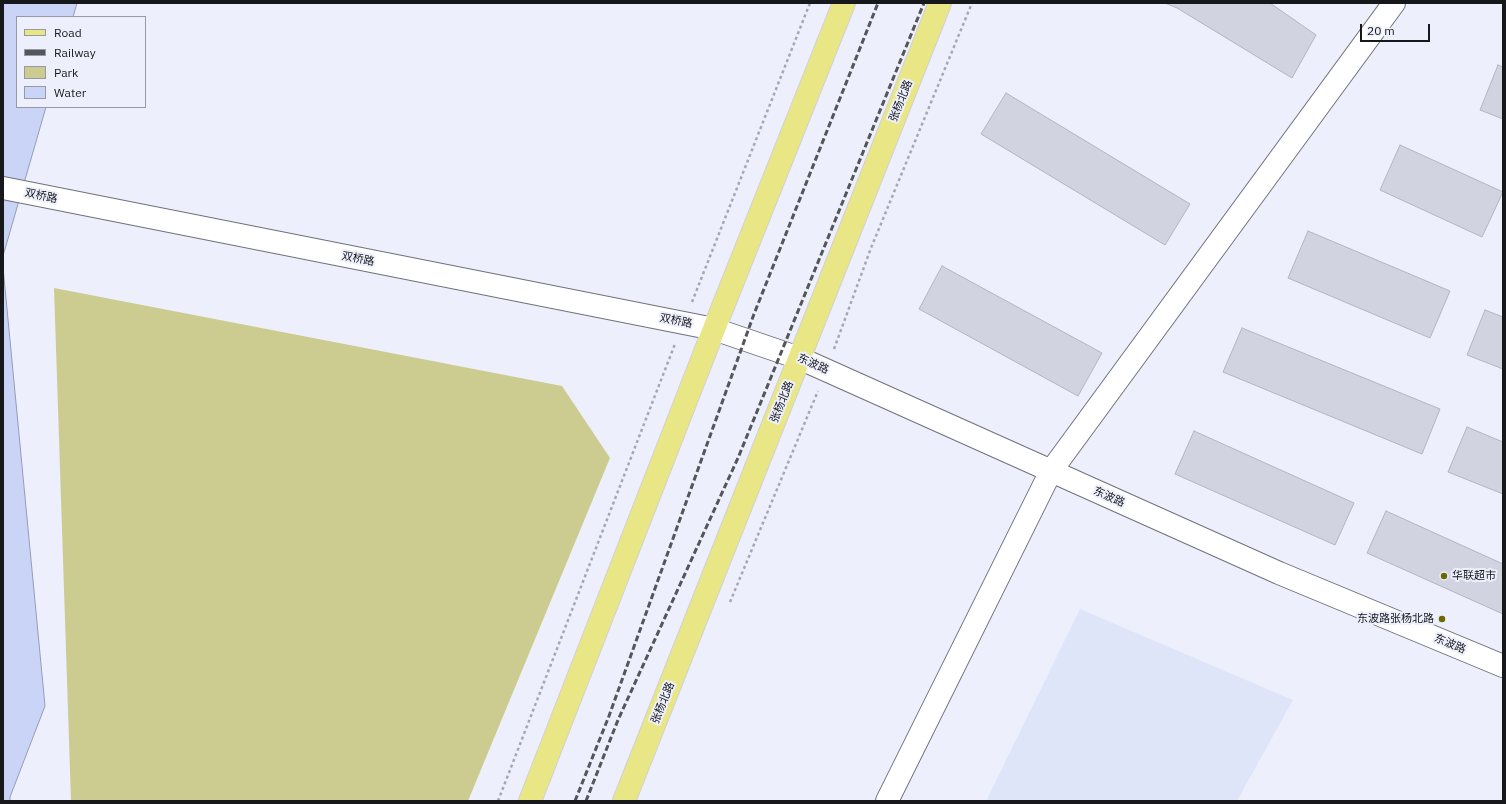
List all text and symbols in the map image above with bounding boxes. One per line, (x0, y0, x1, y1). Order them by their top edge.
legend (16, 16, 146, 108)
scale bar (1362, 16, 1432, 42)
text: 20 m (1367, 23, 1395, 38)
text: Road (54, 25, 82, 40)
text: Railway (54, 45, 96, 60)
text: Park (54, 65, 78, 80)
street label: 张杨北路 (887, 78, 915, 124)
text: Water (54, 85, 86, 100)
street label: 双桥路 (23, 186, 59, 206)
street label: 双桥路 (341, 249, 375, 269)
street label: 双桥路 (659, 311, 693, 331)
street label: 东波路 (795, 351, 831, 377)
street label: 张杨北路 (768, 379, 796, 425)
street label: 东波路 (1091, 484, 1127, 510)
place label: 华联超市 (1452, 569, 1496, 583)
marker: 华联超市 (1439, 571, 1449, 581)
place label: 东波路张杨北路 (1357, 612, 1434, 626)
marker: 东波路张杨北路 (1437, 614, 1447, 624)
street label: 东波路 (1432, 631, 1468, 657)
street label: 张杨北路 (649, 680, 677, 726)

